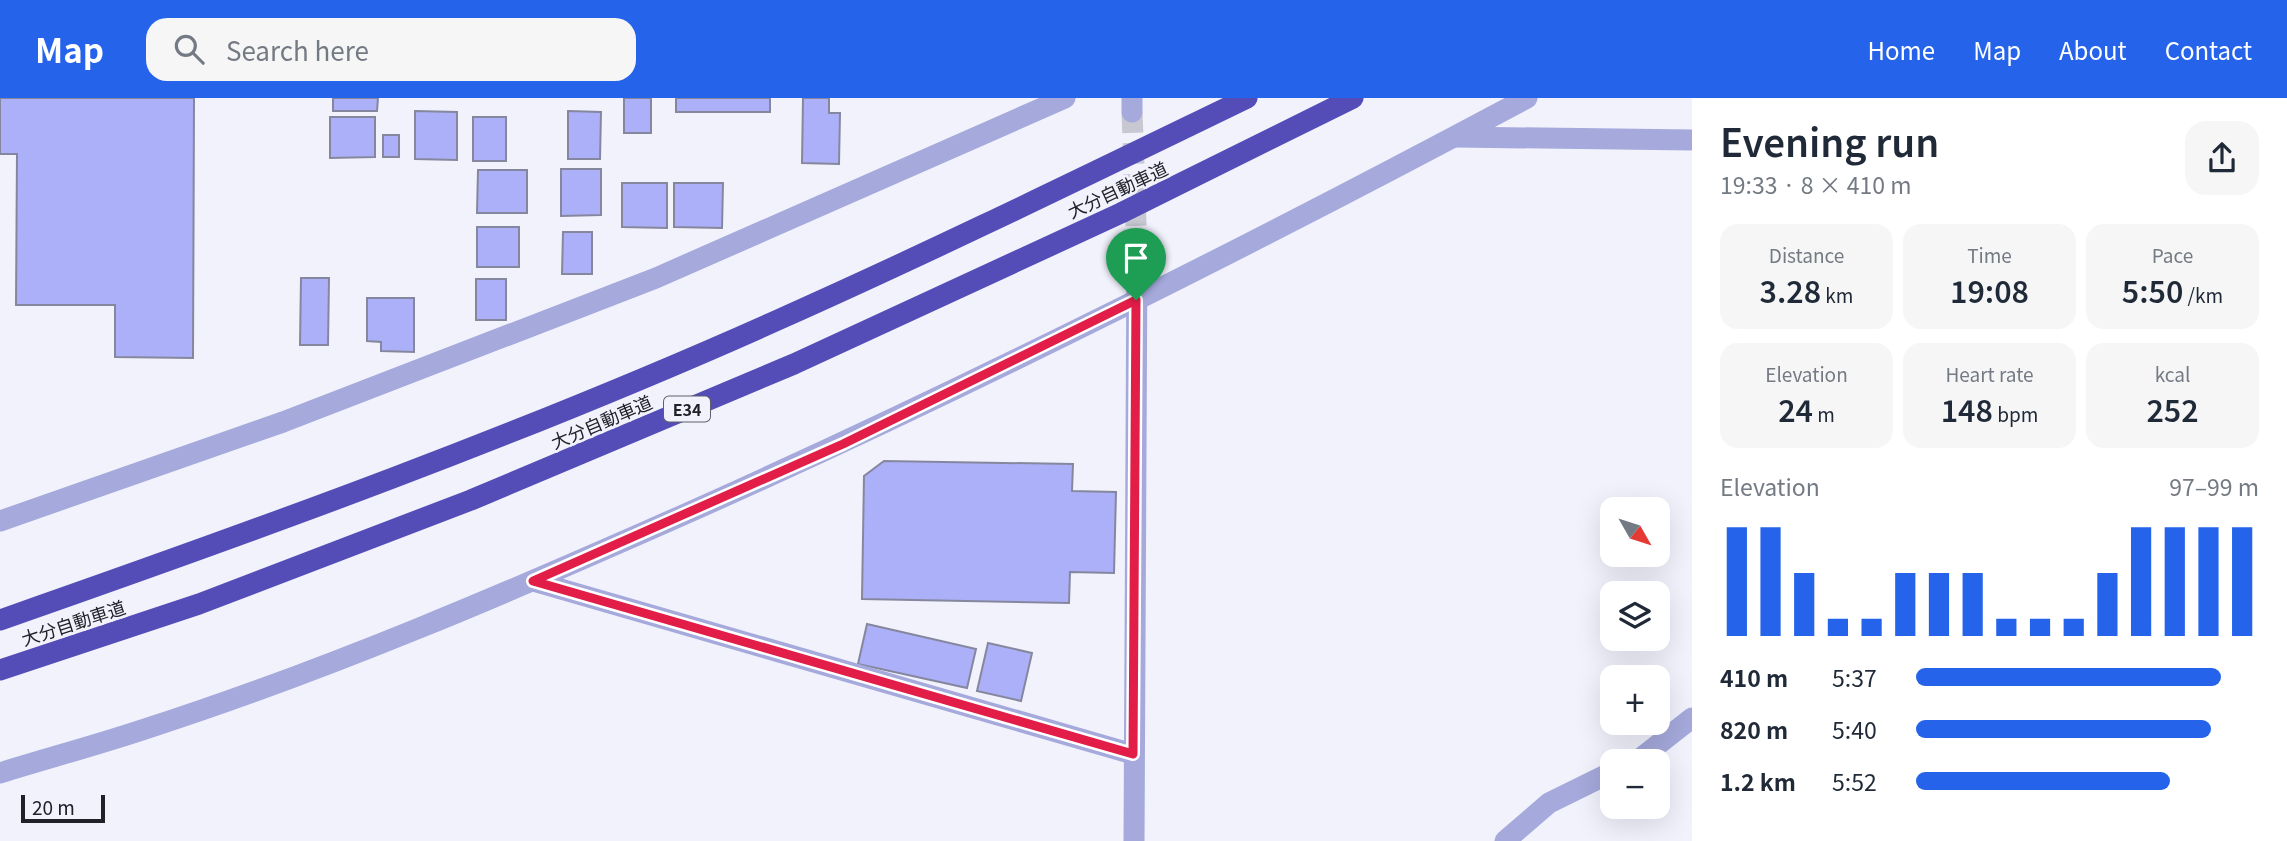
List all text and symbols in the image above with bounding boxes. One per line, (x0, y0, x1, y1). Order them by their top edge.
search box (146, 18, 636, 81)
text: Map (35, 25, 104, 73)
icon: search (170, 30, 208, 68)
text: Search here (226, 31, 369, 68)
text: Home (1868, 32, 1935, 67)
text: Map (1973, 32, 2021, 67)
text: About (2059, 32, 2127, 67)
text: Contact (2165, 32, 2252, 67)
text: Evening run (1720, 113, 1939, 168)
button: share (2185, 121, 2259, 195)
street label: 大分自動車道 (1063, 154, 1171, 224)
text: 19:33 · 8 × 410 m (1720, 167, 1911, 201)
pin (1106, 228, 1166, 300)
icon: arrive (1117, 239, 1155, 277)
text: Distance (1769, 241, 1844, 268)
text: Time (1967, 241, 2012, 268)
text: Pace (2152, 241, 2193, 268)
text: 3.28 (1760, 268, 1821, 312)
text: 19:08 (1950, 268, 2029, 312)
text: 5:50 (2122, 268, 2183, 312)
text: km (1821, 281, 1853, 308)
text: /km (2183, 281, 2223, 308)
text: Elevation (1765, 360, 1848, 387)
text: Heart rate (1945, 360, 2034, 387)
text: kcal (2155, 360, 2190, 387)
text: 24 (1778, 387, 1813, 431)
text: 148 (1941, 387, 1993, 431)
text: 252 (2146, 387, 2199, 431)
street label: 大分自動車道 (546, 388, 656, 454)
road number: E34 (664, 396, 710, 422)
text: m (1813, 400, 1835, 427)
text: bpm (1993, 400, 2038, 427)
text: Elevation (1720, 469, 1820, 503)
text: 97–99 m (2169, 469, 2259, 503)
north arrow (1600, 497, 1670, 567)
map controls (1600, 497, 1670, 819)
button: layers (1600, 581, 1670, 651)
street label: 大分自動車道 (18, 593, 128, 651)
text: 410 m (1720, 660, 1788, 694)
text: 5:37 (1832, 660, 1877, 694)
button: + (1600, 665, 1670, 735)
text: 820 m (1720, 712, 1788, 746)
text: 5:40 (1832, 712, 1877, 746)
button: − (1600, 749, 1670, 819)
text: 1.2 km (1720, 764, 1796, 798)
text: 5:52 (1832, 764, 1877, 798)
scale bar (21, 792, 105, 824)
text: 20 m (32, 793, 75, 820)

